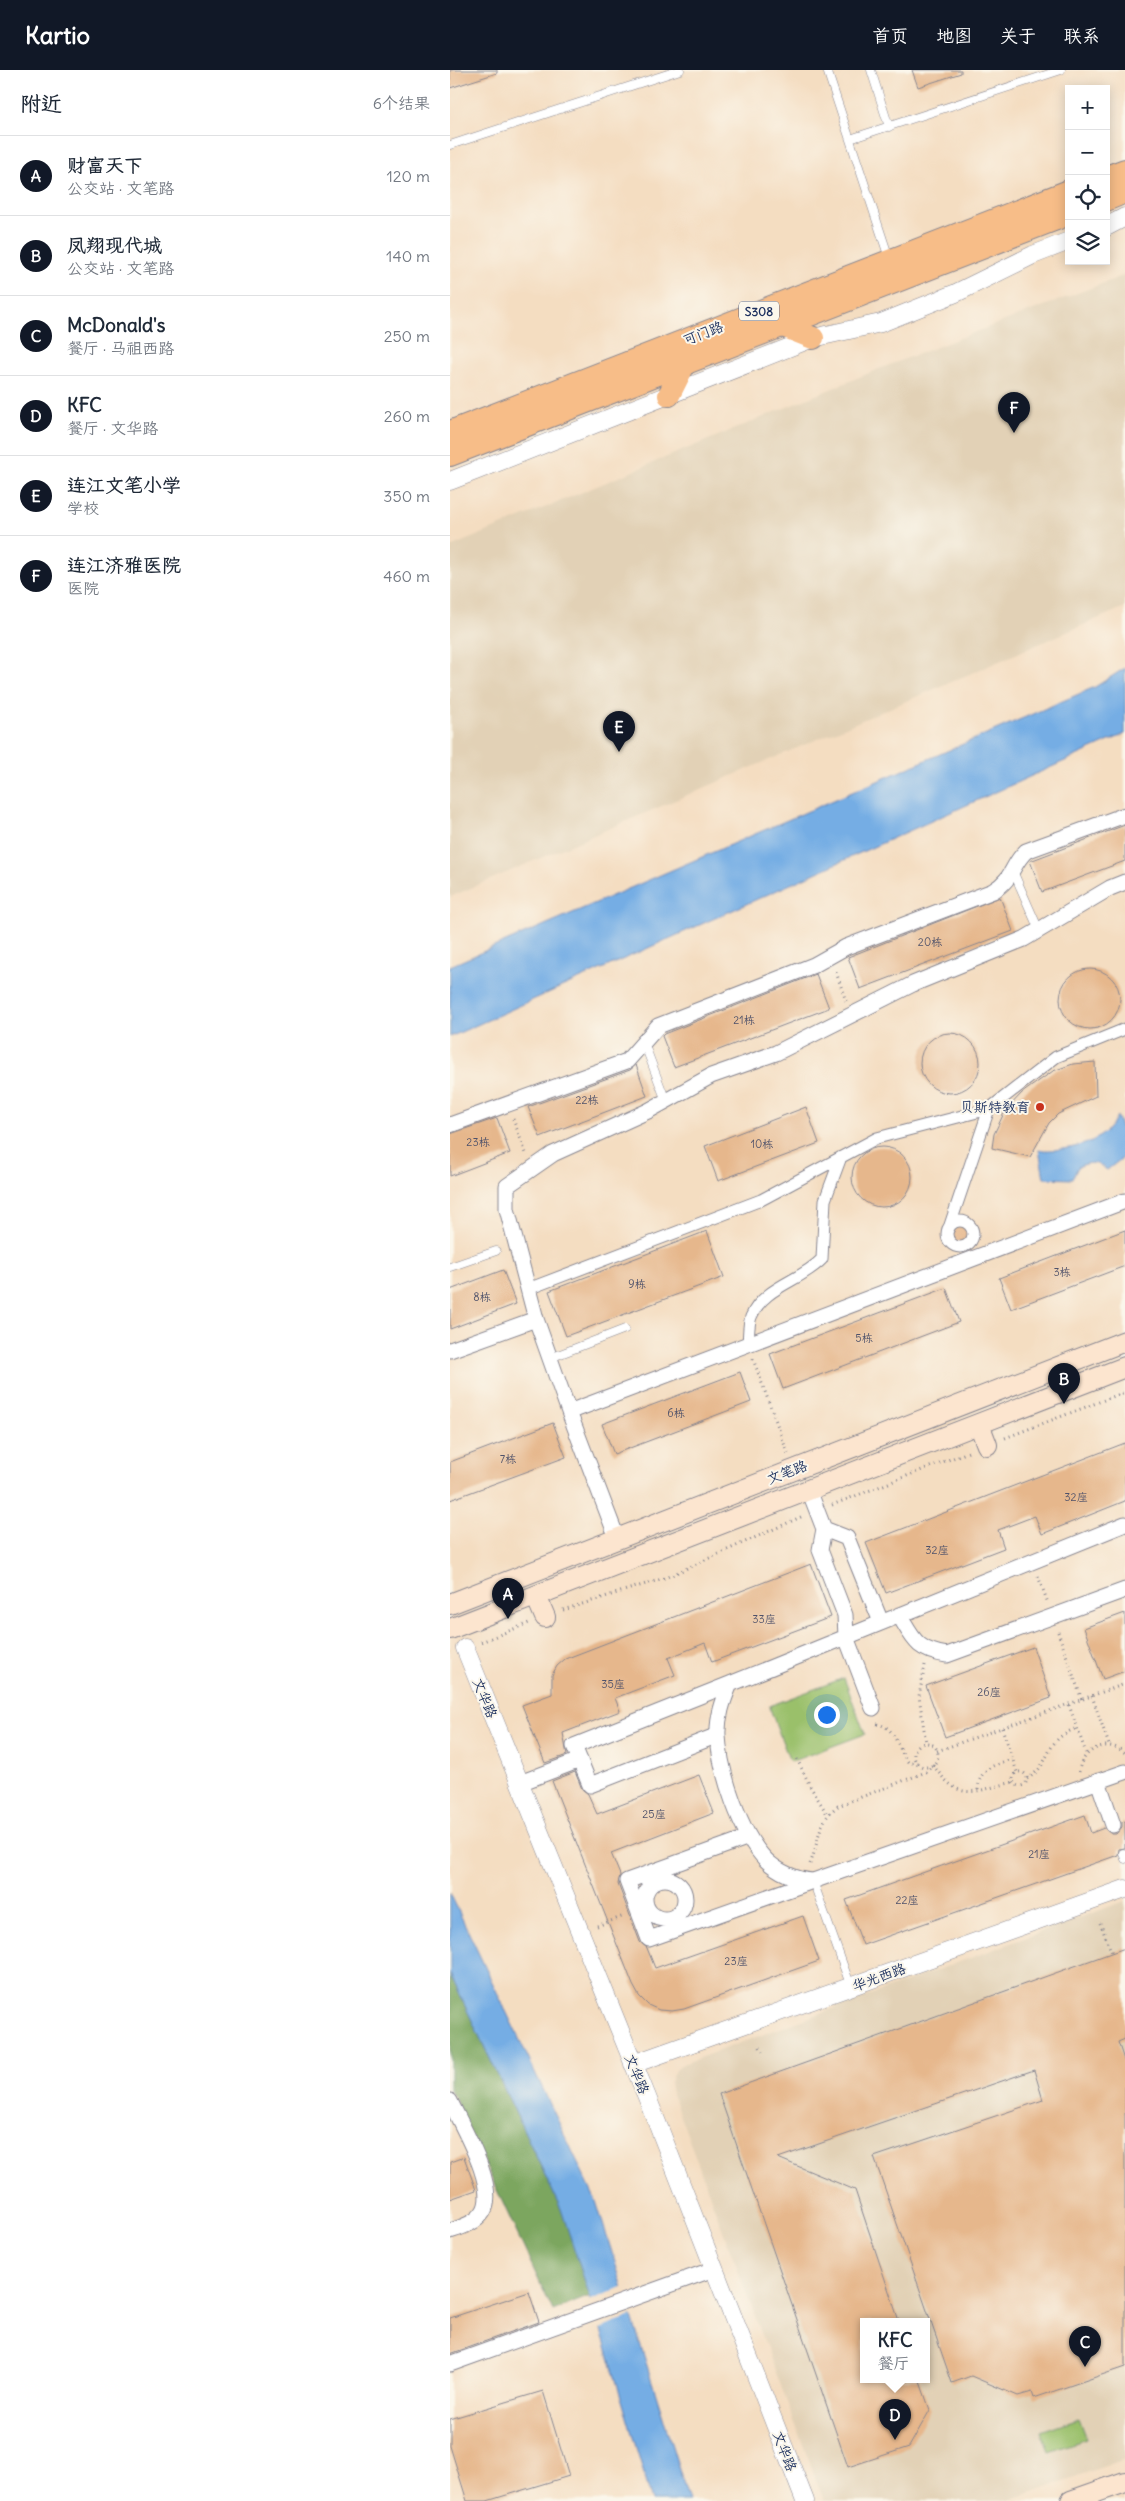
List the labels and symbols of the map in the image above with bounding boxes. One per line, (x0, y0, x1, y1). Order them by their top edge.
road number: S308 (739, 302, 779, 320)
street label: 可门路 (680, 317, 726, 349)
pin: F (998, 392, 1030, 433)
pin: E (603, 711, 635, 752)
house number: 20栋 (918, 935, 942, 949)
house number: 21栋 (733, 1013, 755, 1027)
house number: 22栋 (575, 1093, 599, 1107)
place label: 贝斯特教育 (960, 1098, 1030, 1116)
marker: 贝斯特教育 (1034, 1101, 1046, 1113)
house number: 23栋 (466, 1135, 490, 1149)
house number: 10栋 (751, 1137, 773, 1151)
house number: 3栋 (1053, 1265, 1071, 1279)
house number: 9栋 (628, 1277, 646, 1291)
house number: 8栋 (473, 1290, 491, 1304)
house number: 5栋 (855, 1331, 873, 1345)
pin: B (1048, 1363, 1080, 1404)
house number: 6栋 (667, 1406, 685, 1420)
house number: 7栋 (500, 1452, 516, 1466)
street label: 文笔路 (764, 1456, 810, 1488)
house number: 32座 (1064, 1490, 1088, 1504)
house number: 32座 (925, 1543, 949, 1557)
pin: A (492, 1578, 524, 1619)
house number: 33座 (752, 1612, 776, 1626)
street label: 文华路 (469, 1675, 501, 1721)
house number: 35座 (601, 1677, 625, 1691)
house number: 26座 (977, 1685, 1001, 1699)
your location (814, 1702, 840, 1728)
house number: 25座 (642, 1807, 666, 1821)
house number: 21座 (1028, 1847, 1050, 1861)
house number: 22座 (895, 1893, 919, 1907)
house number: 23座 (724, 1954, 748, 1968)
street label: 华光西路 (850, 1959, 908, 1995)
street label: 文华路 (621, 2051, 653, 2097)
pin: C (1069, 2326, 1101, 2367)
pin: D (879, 2399, 911, 2440)
street label: 文华路 (769, 2428, 801, 2474)

